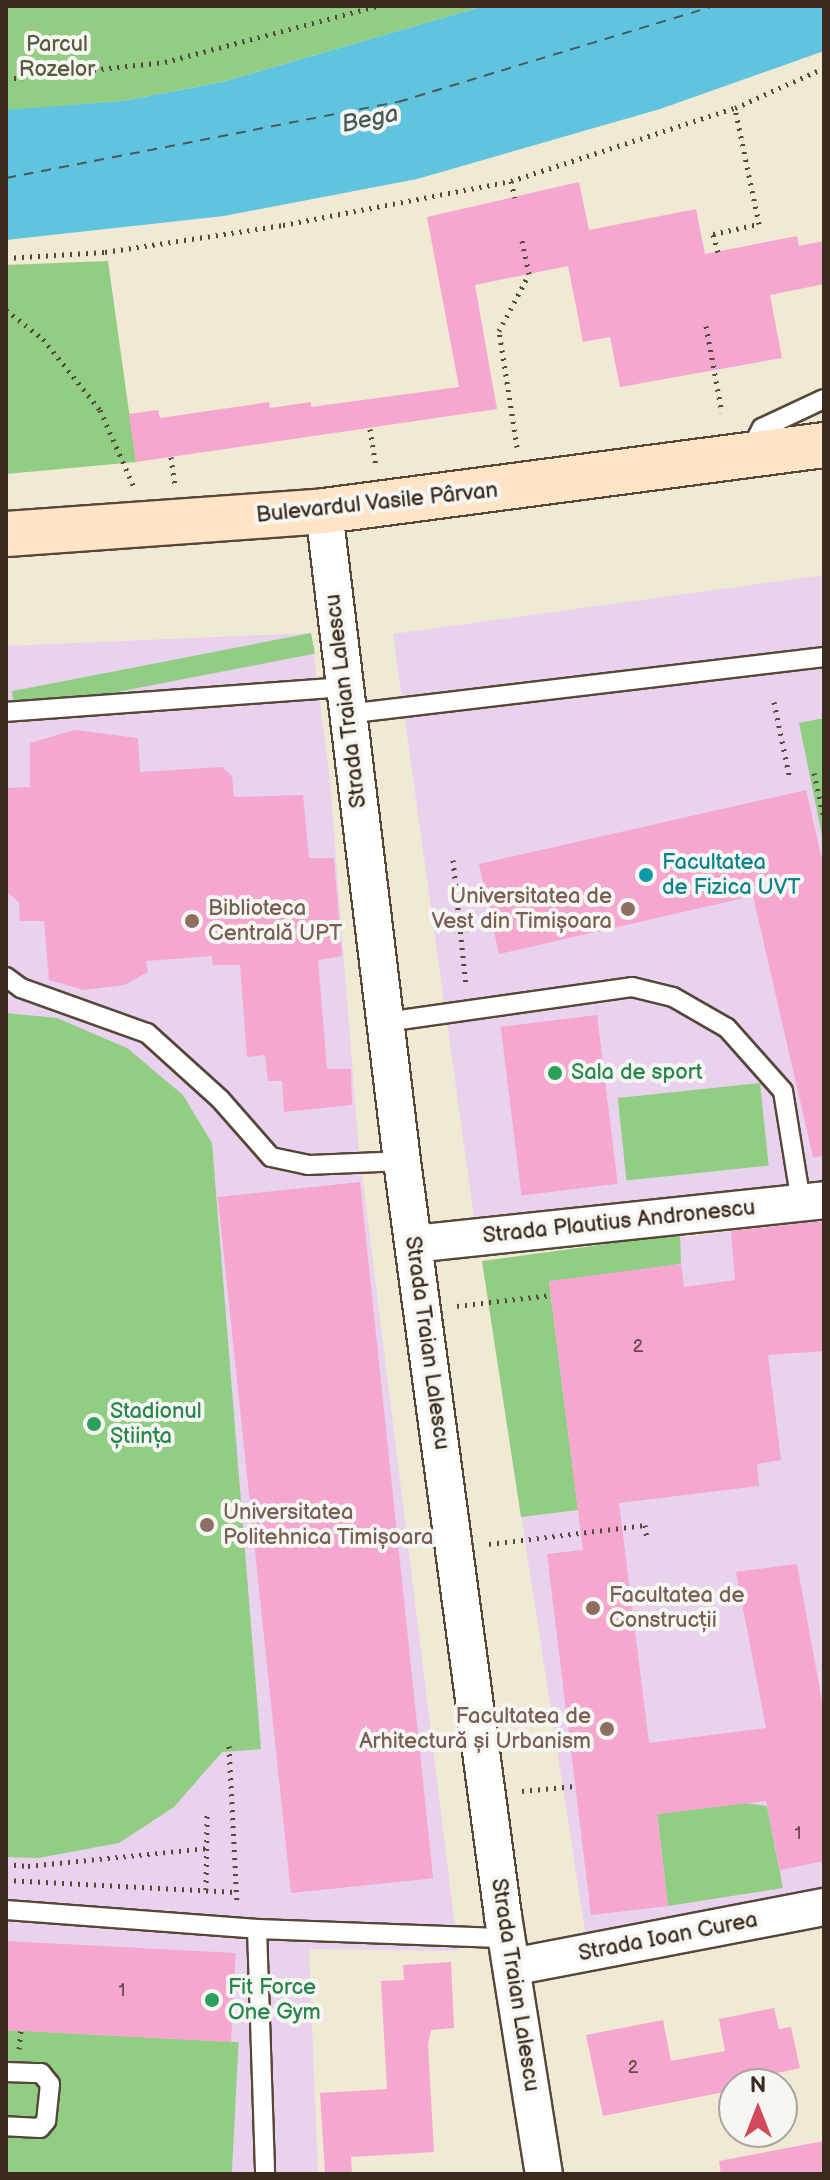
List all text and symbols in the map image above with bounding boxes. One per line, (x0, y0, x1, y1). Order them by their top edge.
park label: Parcul Rozelor (19, 31, 95, 82)
water label: Bega (339, 99, 401, 139)
street label: Bulevardul Vasile Pârvan (254, 477, 500, 529)
street label: Strada Traian Lalescu (320, 592, 372, 810)
place label: Facultatea de Fizica UVT (662, 849, 801, 900)
marker: Facultatea de Fizica UVT (637, 866, 655, 884)
place label: Universitatea de Vest din Timișoara (431, 883, 612, 934)
place label: Biblioteca Centrală UPT (208, 895, 342, 946)
marker: Universitatea de Vest din Timișoara (619, 900, 637, 918)
marker: Biblioteca Centrală UPT (183, 912, 201, 930)
place label: Sala de sport (571, 1060, 703, 1086)
marker: Sala de sport (546, 1064, 564, 1082)
street label: Strada Plautius Andronescu (481, 1195, 757, 1249)
street label: Strada Traian Lalescu (399, 1234, 455, 1452)
house number: 2 (633, 1336, 643, 1358)
place label: Stadionul Știința (110, 1398, 202, 1450)
marker: Stadionul Știința (85, 1415, 103, 1433)
place label: Universitatea Politehnica Timișoara (223, 1499, 434, 1550)
marker: Universitatea Politehnica Timișoara (198, 1516, 216, 1534)
place label: Facultatea de Construcții (609, 1582, 744, 1634)
marker: Facultatea de Construcții (584, 1599, 602, 1617)
place label: Facultatea de Arhitectură și Urbanism (359, 1703, 591, 1754)
marker: Facultatea de Arhitectură și Urbanism (598, 1720, 616, 1738)
house number: 1 (795, 1823, 801, 1845)
street label: Strada Traian Lalescu (485, 1876, 545, 2094)
street label: Strada Ioan Curea (576, 1907, 760, 1967)
place label: Fit Force One Gym (228, 1974, 321, 2026)
house number: 1 (119, 1980, 125, 2002)
marker: Fit Force One Gym (203, 1991, 221, 2009)
house number: 2 (628, 2057, 638, 2079)
north arrow (718, 2068, 798, 2148)
text: N (750, 2072, 766, 2099)

